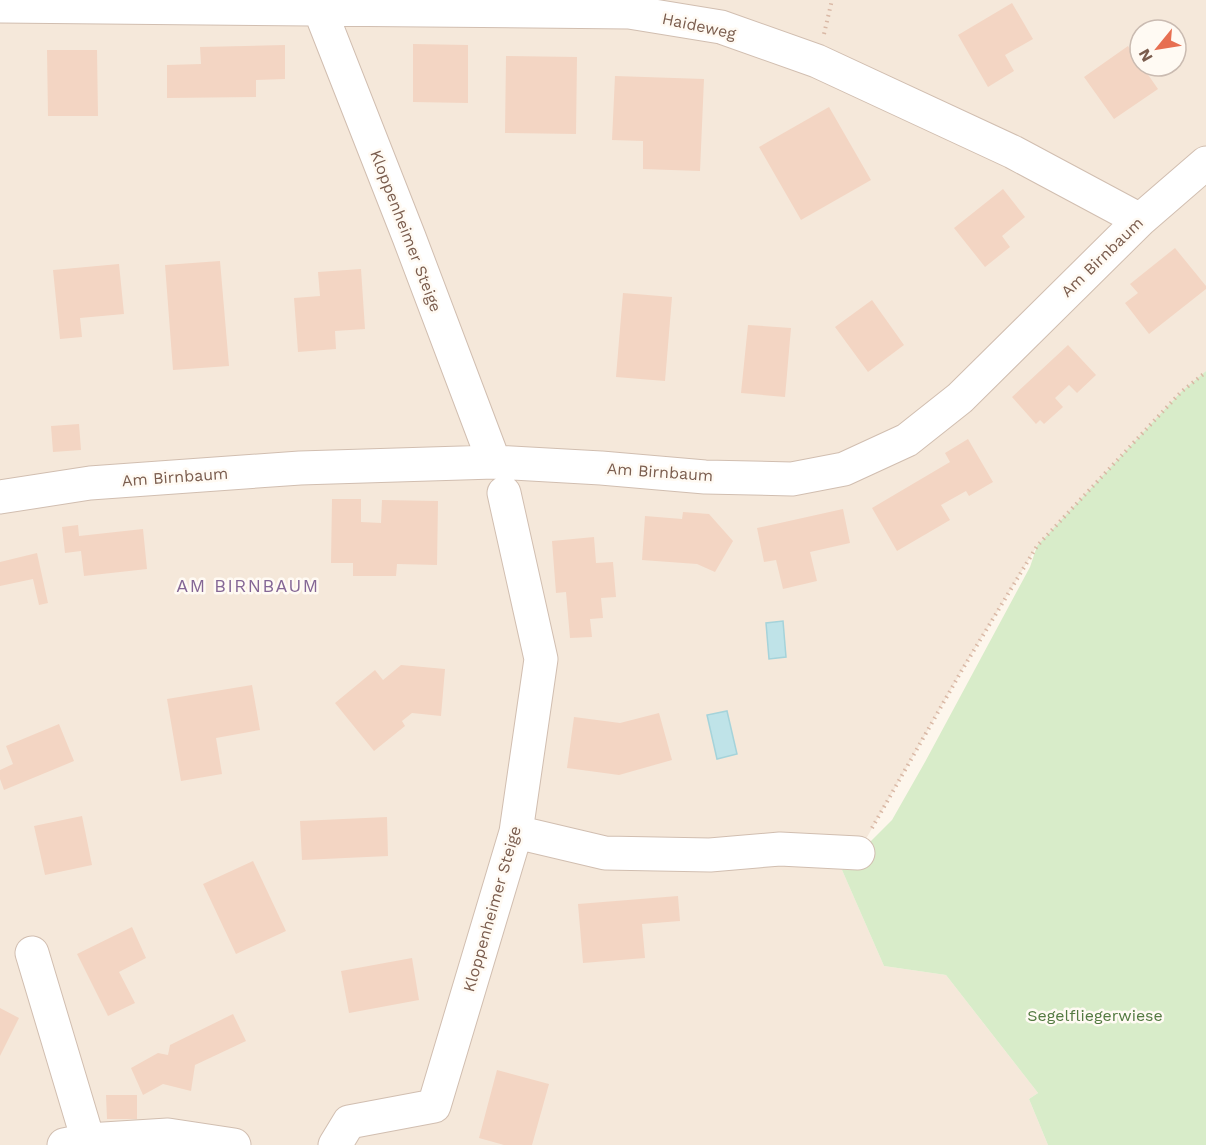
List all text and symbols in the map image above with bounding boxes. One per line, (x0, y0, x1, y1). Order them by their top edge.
street label: Haideweg (660, 9, 738, 43)
north arrow (1128, 18, 1188, 78)
text: N (1134, 45, 1157, 65)
street label: Kloppenheimer Steige (366, 147, 446, 315)
street label: Am Birnbaum (1057, 213, 1147, 301)
street label: Am Birnbaum (606, 459, 714, 485)
street label: Am Birnbaum (121, 464, 229, 490)
district label: AM BIRNBAUM (176, 575, 320, 596)
street label: Kloppenheimer Steige (459, 824, 525, 994)
park label: Segelfliegerwiese (1027, 1006, 1163, 1025)

